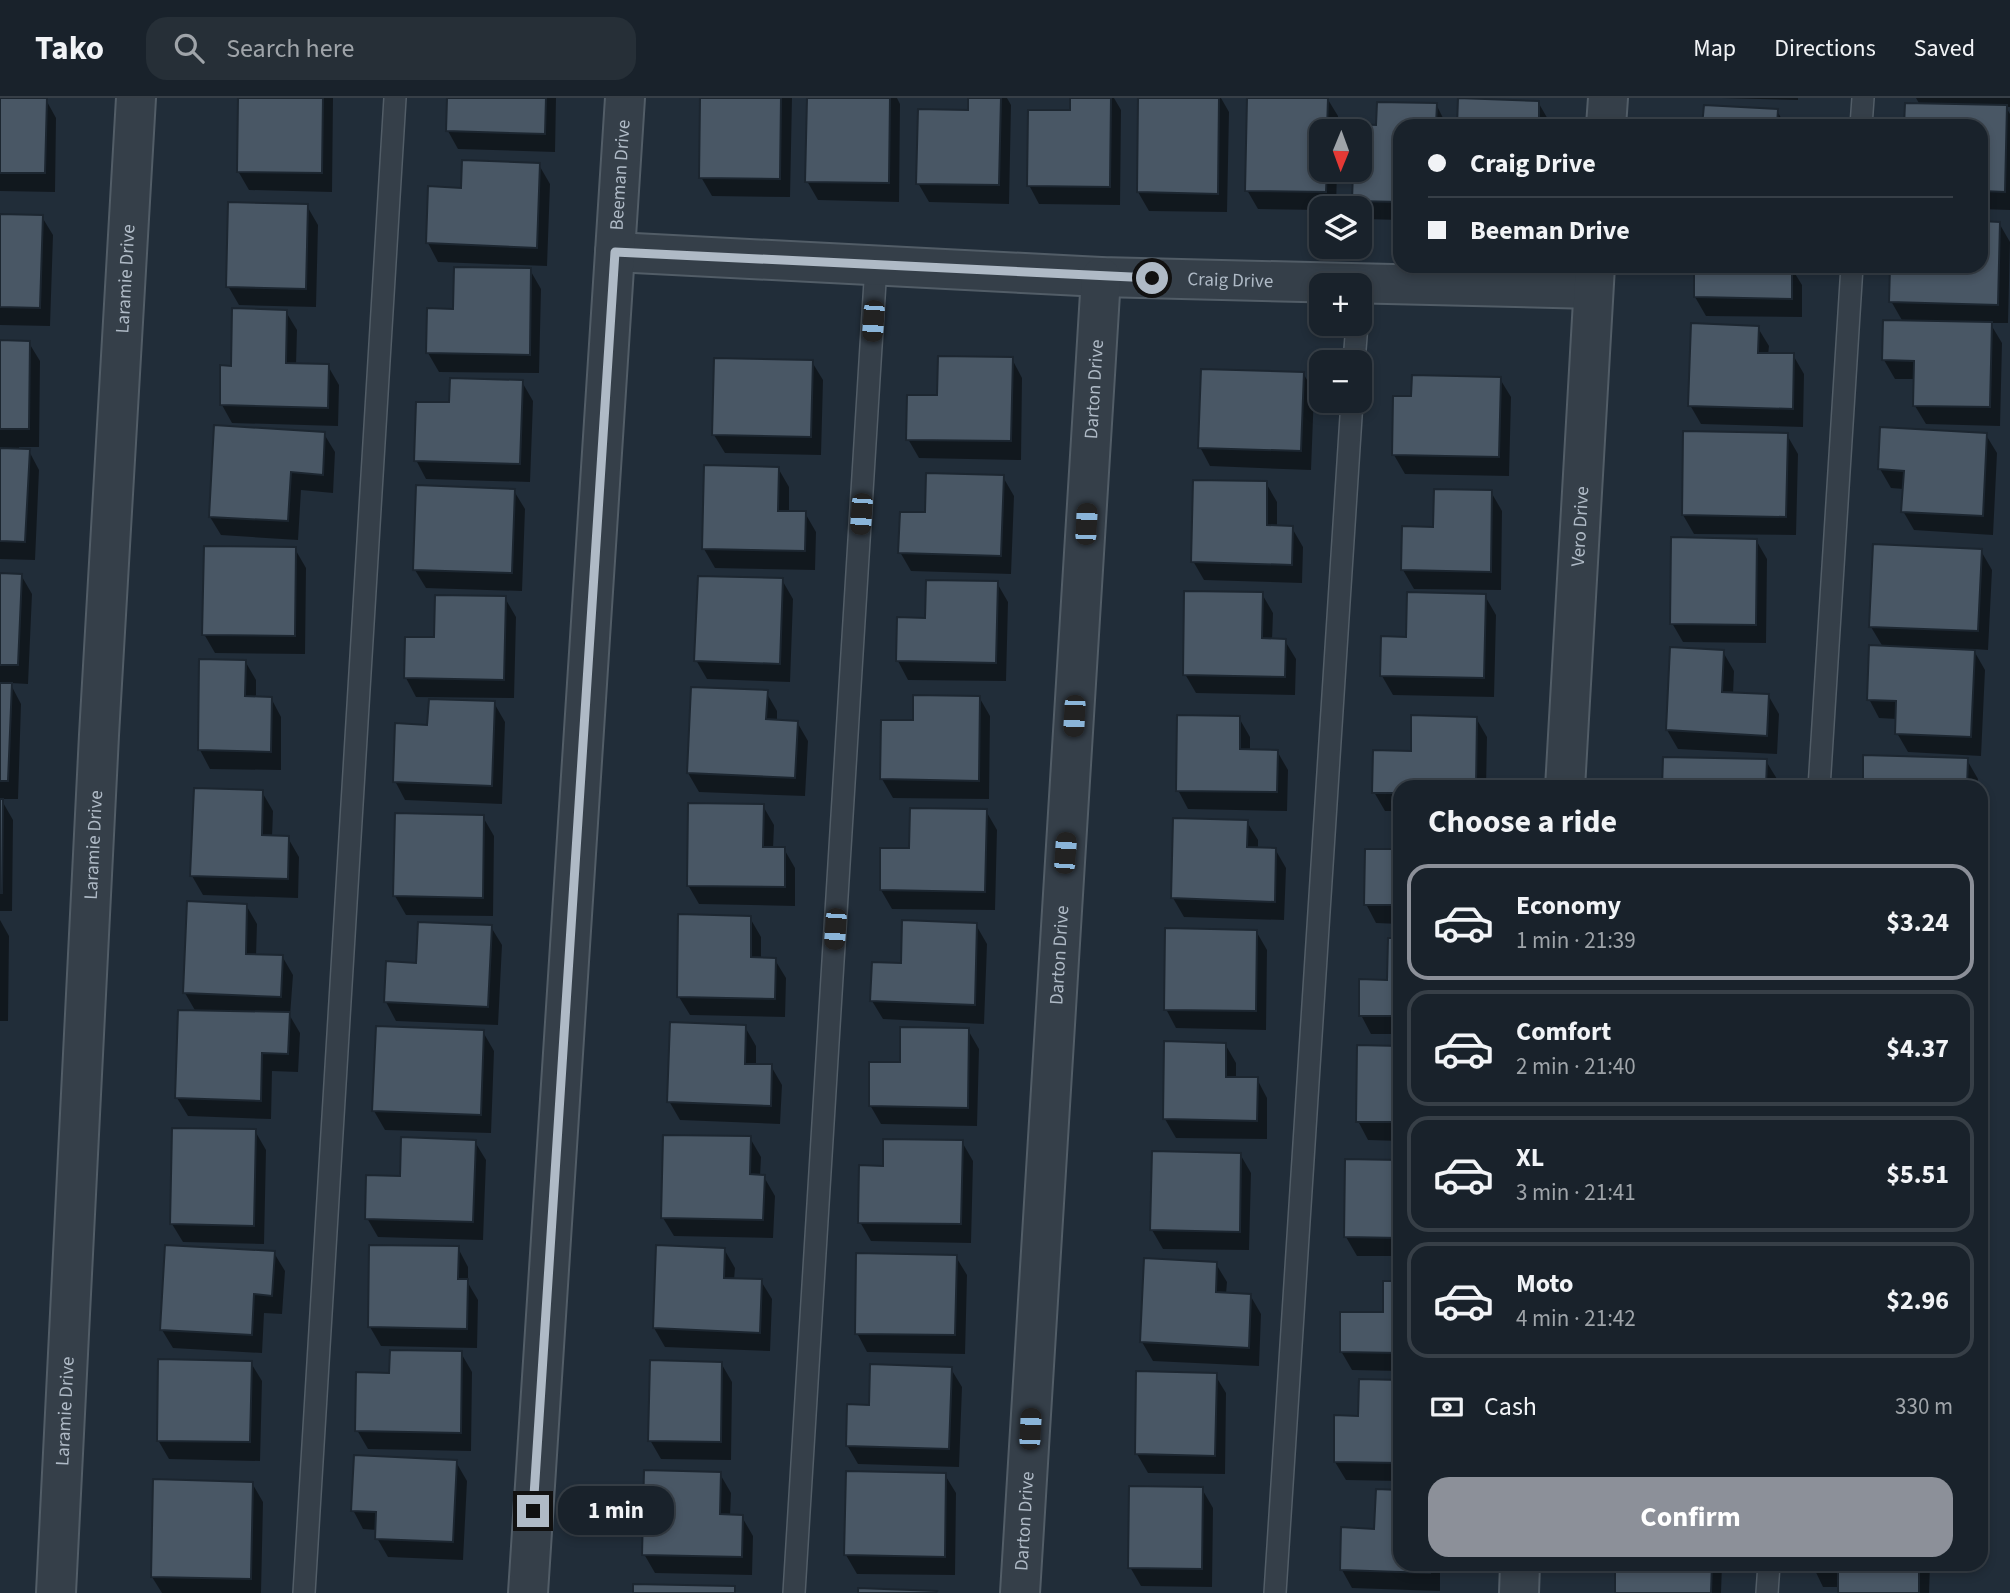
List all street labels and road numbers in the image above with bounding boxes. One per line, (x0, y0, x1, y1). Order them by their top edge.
street label: Beeman Drive (603, 119, 637, 231)
street label: Laramie Drive (109, 223, 142, 334)
street label: Craig Drive (1187, 266, 1274, 295)
street label: Darton Drive (1078, 339, 1111, 440)
street label: Vero Drive (1564, 485, 1596, 567)
street label: Laramie Drive (77, 790, 110, 900)
street label: Darton Drive (1043, 905, 1076, 1006)
street label: Laramie Drive (49, 1356, 81, 1467)
street label: Darton Drive (1008, 1471, 1041, 1572)

